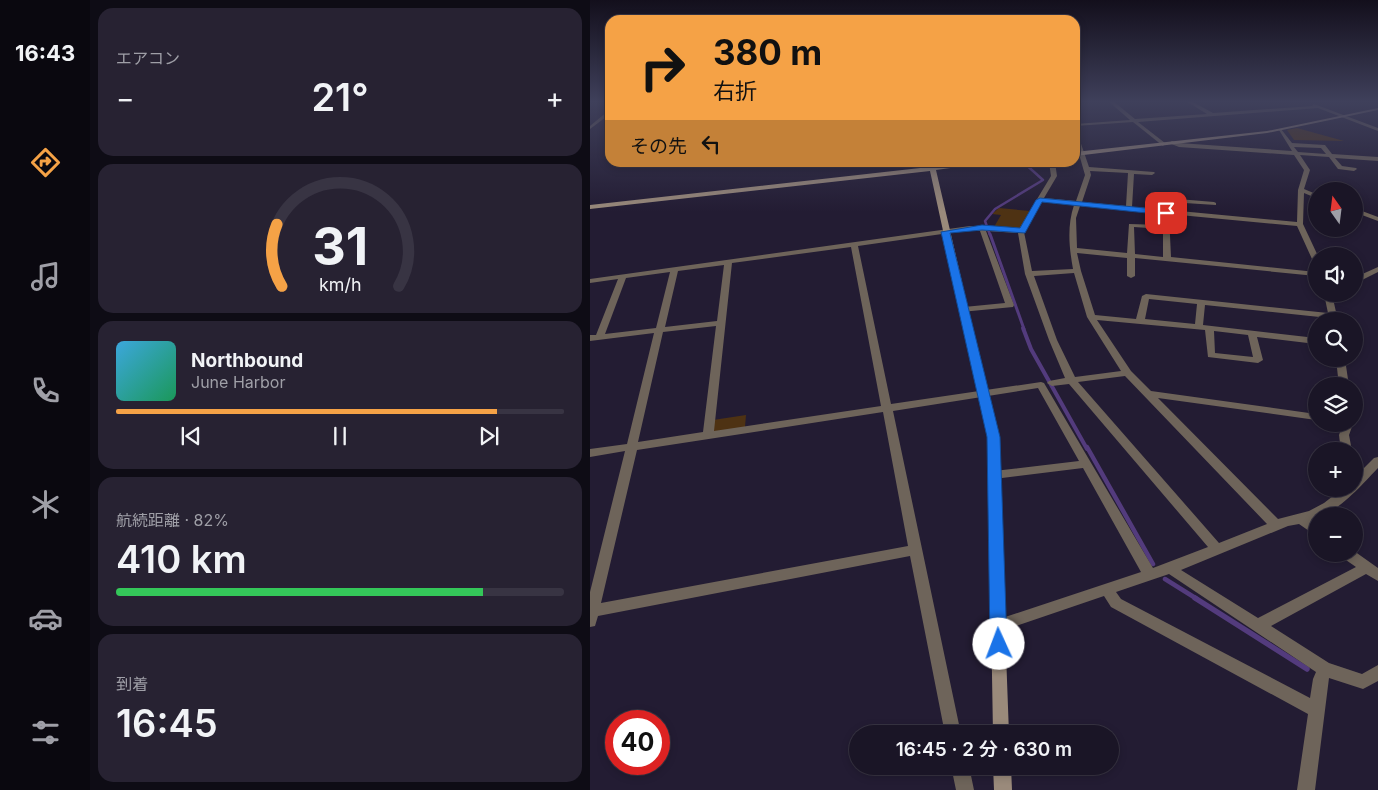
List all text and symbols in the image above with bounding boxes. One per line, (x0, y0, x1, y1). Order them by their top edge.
text: 380 m (713, 31, 822, 73)
icon: right (630, 35, 695, 100)
text: 16:43 (15, 40, 75, 66)
text: エアコン (116, 48, 180, 68)
text: 21° (311, 74, 369, 120)
text: 右折 (713, 78, 757, 104)
text: − (116, 81, 135, 115)
text: + (545, 81, 564, 115)
icon: left (697, 130, 725, 158)
text: その先 (630, 135, 687, 158)
icon: directions (28, 145, 63, 180)
north arrow (1308, 182, 1362, 238)
map controls (1308, 182, 1363, 562)
pin (1145, 192, 1187, 234)
icon: arrive (1152, 199, 1180, 227)
text: 31 (312, 215, 368, 278)
button: sound (1308, 247, 1363, 302)
icon: music (28, 259, 63, 294)
text: km/h (319, 274, 361, 295)
button: search (1308, 312, 1363, 367)
text: Northbound (191, 349, 303, 372)
text: June Harbor (191, 372, 285, 392)
icon: phone (28, 373, 63, 408)
button: layers (1308, 377, 1363, 432)
icon: previous (177, 422, 205, 450)
icon: pause (326, 422, 354, 450)
icon: next (475, 422, 503, 450)
button: + (1308, 442, 1363, 497)
icon: climate (28, 487, 63, 522)
button: − (1308, 507, 1363, 562)
text: 航続距離 · 82% (116, 510, 229, 530)
text: 410 km (116, 536, 247, 582)
icon: car (28, 601, 63, 636)
position arrow (972, 617, 1024, 669)
text: 到着 (116, 674, 148, 694)
text: 16:45 (116, 700, 218, 746)
speed limit sign: 40 (605, 710, 670, 775)
icon: filters (28, 715, 63, 750)
text: 16:45 · 2 分 · 630 m (896, 738, 1072, 761)

